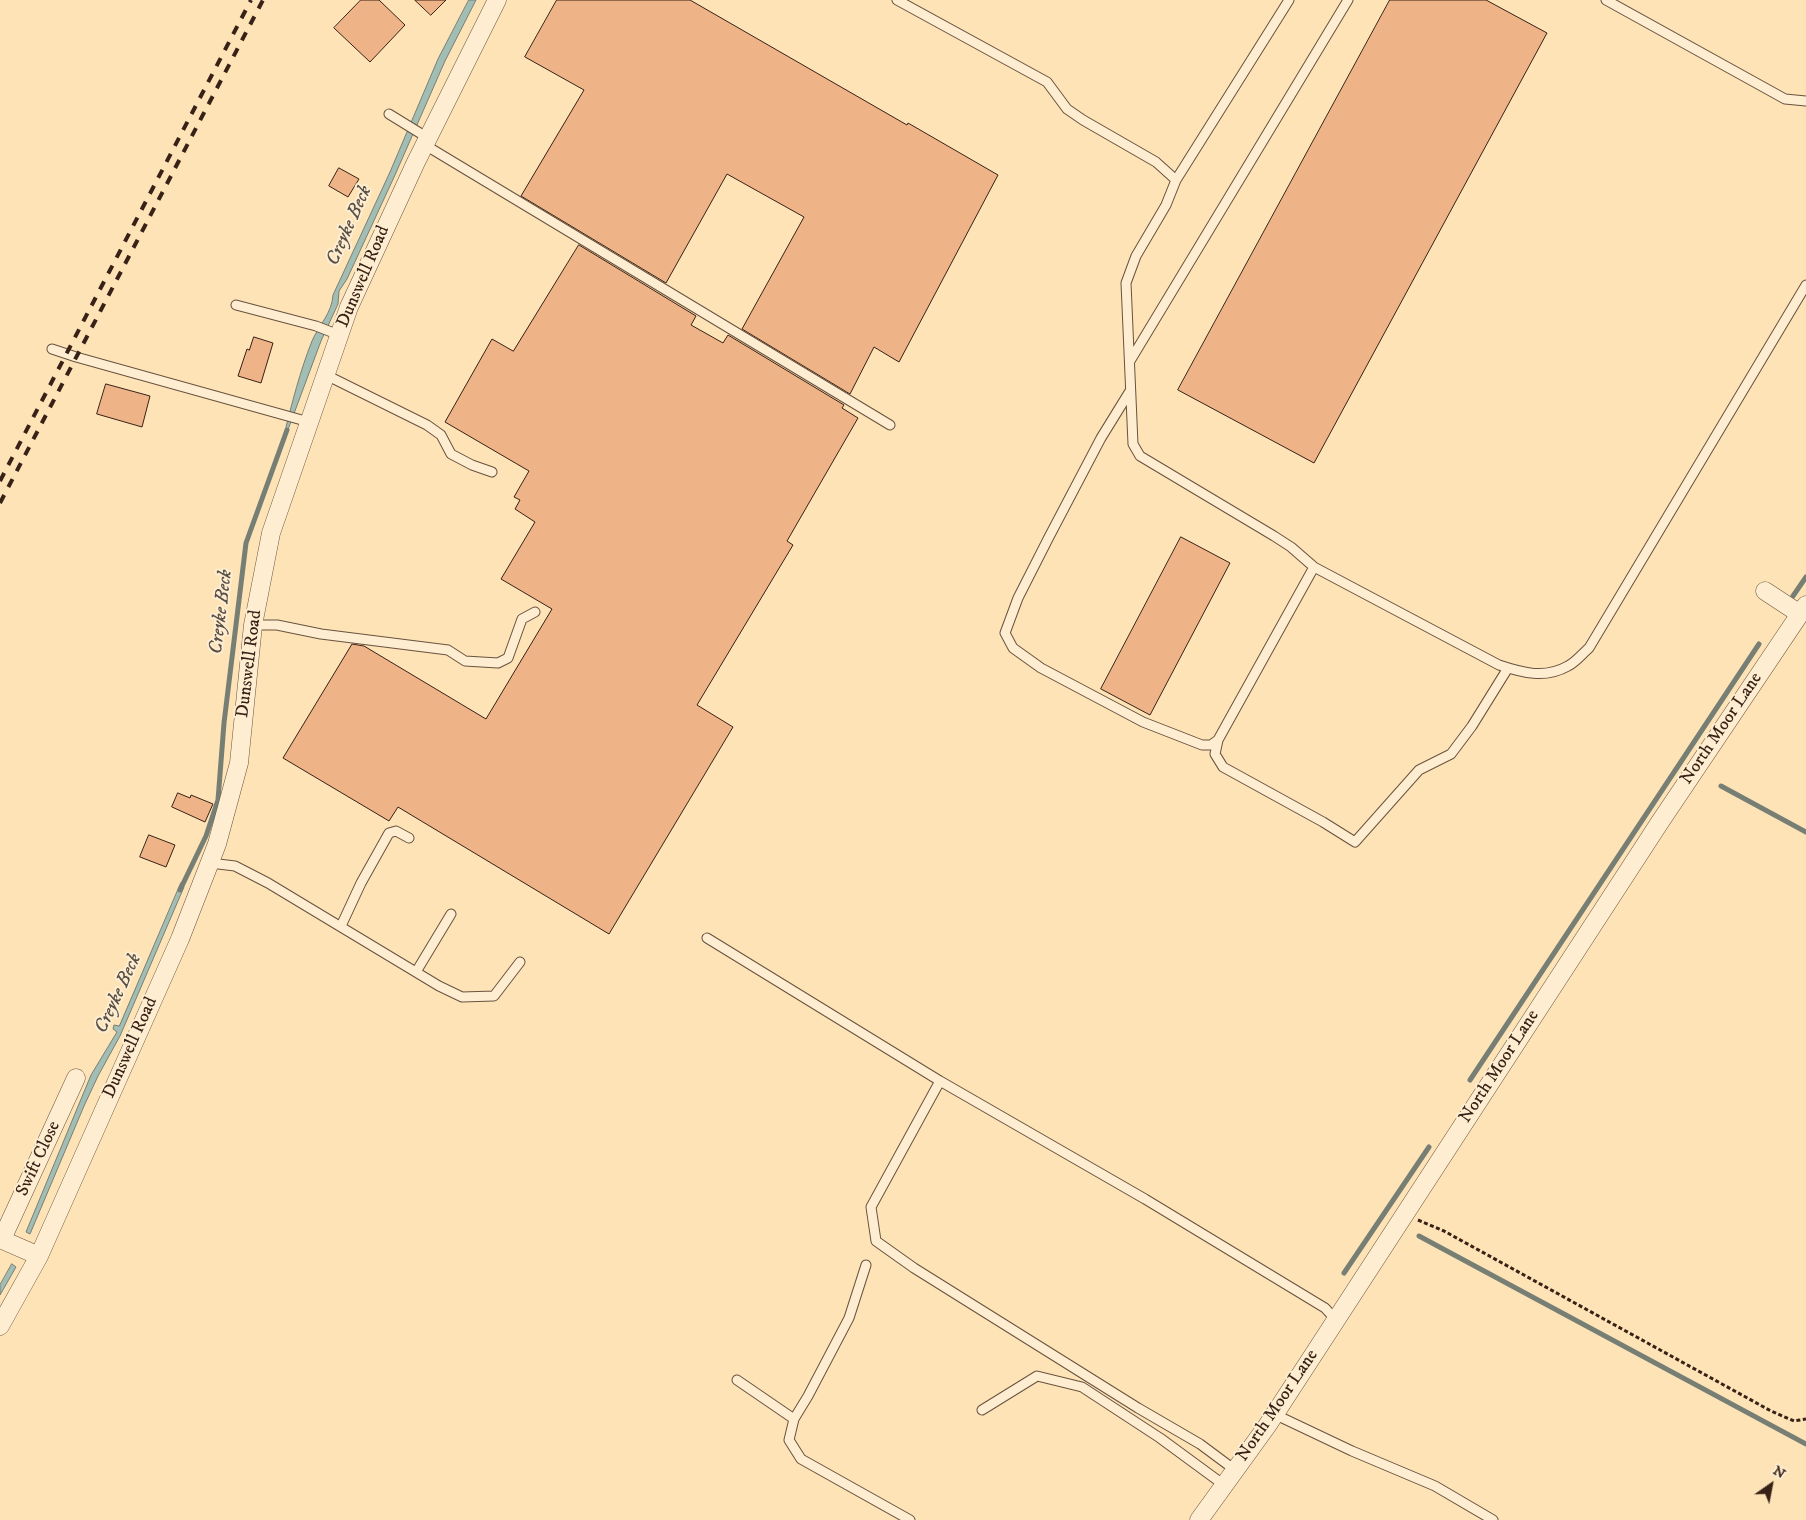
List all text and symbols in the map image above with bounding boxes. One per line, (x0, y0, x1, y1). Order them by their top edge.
water label: Creyke Beck (322, 183, 378, 269)
street label: Dunswell Road (333, 223, 395, 331)
water label: Creyke Beck (206, 568, 238, 656)
street label: Dunswell Road (233, 609, 267, 719)
street label: North Moor Lane (1677, 669, 1767, 789)
water label: Creyke Beck (91, 951, 147, 1037)
street label: Dunswell Road (99, 994, 163, 1102)
street label: North Moor Lane (1455, 1006, 1545, 1128)
street label: Swift Close (12, 1118, 66, 1200)
street label: North Moor Lane (1233, 1346, 1323, 1466)
north arrow (1746, 1460, 1796, 1510)
text: N (1769, 1462, 1789, 1483)

